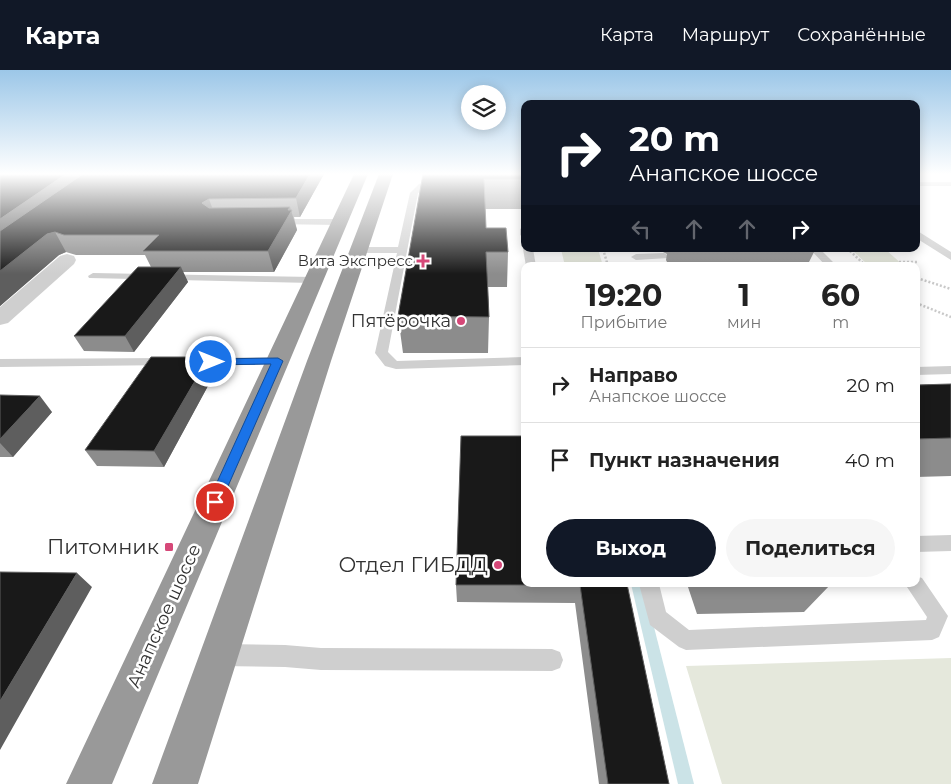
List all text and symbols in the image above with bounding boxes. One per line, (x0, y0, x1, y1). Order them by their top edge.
text: Карта (25, 21, 100, 50)
text: Карта (600, 24, 654, 46)
text: Маршрут (682, 24, 769, 46)
text: Сохранённые (797, 24, 926, 46)
map controls (461, 85, 506, 130)
button: layers (461, 85, 506, 130)
text: 20 m (629, 117, 720, 160)
icon: right (546, 120, 611, 185)
text: Анапское шоссе (629, 160, 818, 187)
icon: left (627, 215, 655, 243)
icon: ahead (680, 215, 708, 243)
icon: ahead (733, 215, 761, 243)
icon: right (786, 215, 814, 243)
place label: Вита Экспресс (298, 251, 413, 270)
marker: Вита Экспресс (417, 255, 429, 267)
text: 19:20 (586, 277, 662, 314)
text: 1 (738, 277, 750, 314)
text: 60 (821, 277, 860, 314)
place label: Пятёрочка (351, 310, 451, 332)
text: Прибытие (581, 313, 667, 332)
text: мин (727, 313, 761, 332)
text: m (832, 313, 849, 332)
marker: Пятёрочка (455, 315, 467, 327)
position arrow (184, 335, 236, 387)
text: Направо (589, 364, 678, 387)
icon: right (546, 371, 574, 399)
text: 20 m (847, 374, 895, 397)
text: Анапское шоссе (589, 387, 727, 406)
icon: arrive (546, 446, 574, 474)
text: Пункт назначения (589, 449, 780, 472)
text: 40 m (845, 449, 895, 472)
pin (194, 481, 236, 523)
icon: arrive (201, 488, 229, 516)
button: Выход (546, 519, 716, 577)
button: Поделиться (726, 519, 895, 577)
place label: Питомник (47, 534, 159, 559)
street label: Анапское шоссе (122, 541, 206, 691)
marker: Питомник (163, 541, 175, 553)
place label: Отдел ГИБДД (338, 552, 488, 577)
marker: Отдел ГИБДД (492, 559, 504, 571)

